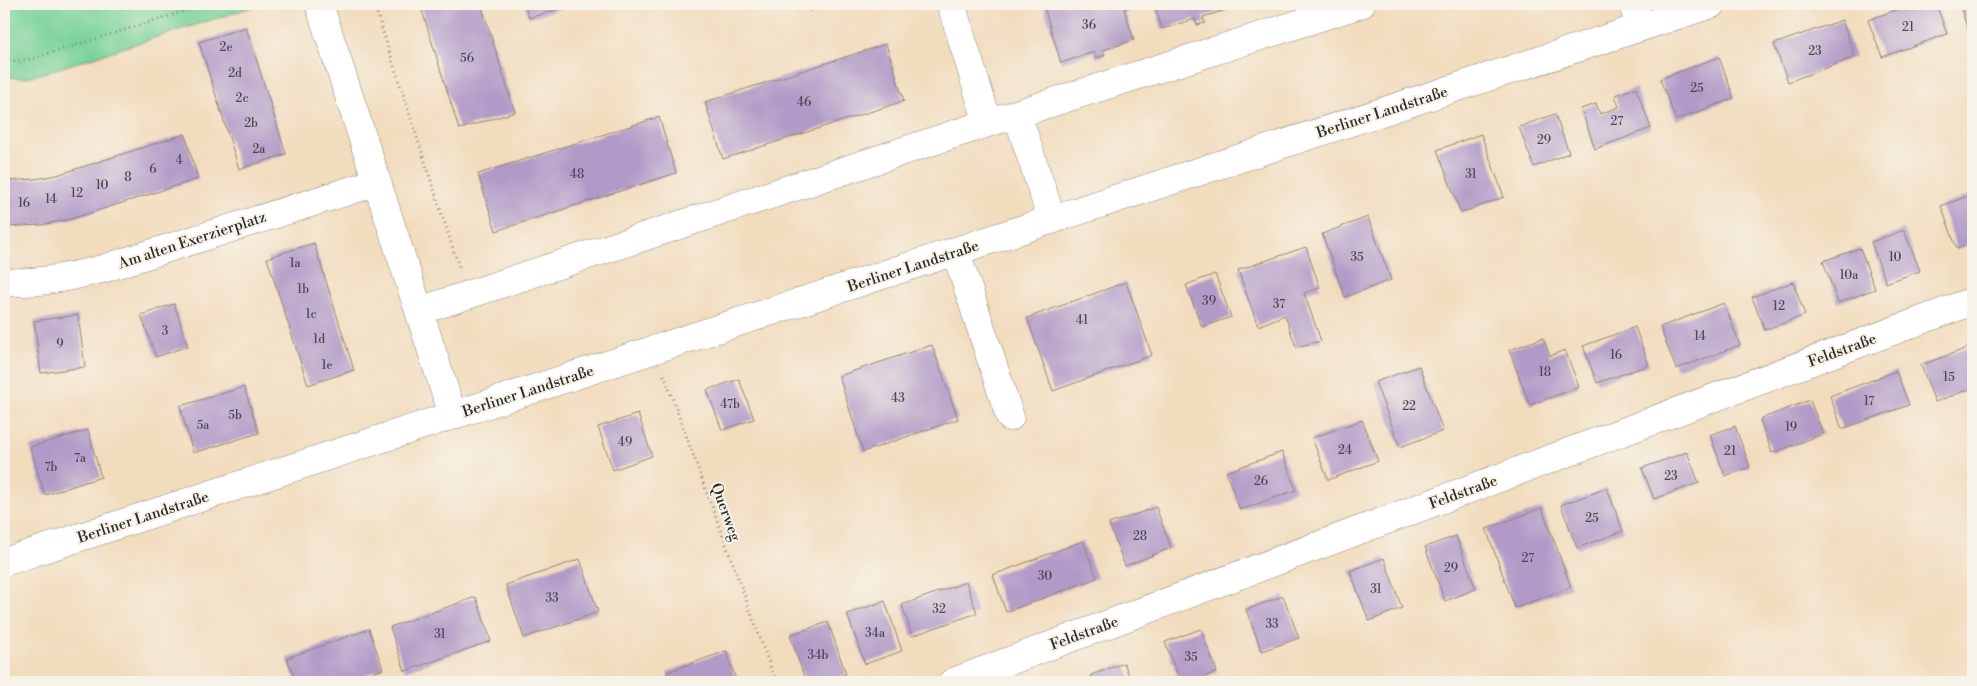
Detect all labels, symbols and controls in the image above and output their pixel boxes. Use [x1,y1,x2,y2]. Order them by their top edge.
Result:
house number: 36 [1082,18,1096,33]
house number: 21 [1902,20,1915,35]
house number: 2e [220,40,232,55]
house number: 23 [1808,44,1822,59]
house number: 56 [460,51,474,66]
house number: 2d [228,66,242,81]
house number: 25 [1690,81,1704,96]
street label: Berliner Landstraße [1313,82,1450,143]
house number: 2c [236,91,248,106]
house number: 46 [797,95,811,110]
house number: 27 [1611,114,1623,129]
house number: 2b [244,116,258,131]
house number: 29 [1537,133,1551,148]
house number: 2a [253,142,266,157]
house number: 4 [175,153,183,168]
house number: 6 [149,162,157,177]
house number: 48 [570,167,584,182]
house number: 31 [1465,167,1478,182]
house number: 8 [124,170,132,185]
house number: 10 [96,178,108,193]
house number: 12 [71,186,83,201]
house number: 14 [45,192,57,207]
house number: 16 [18,196,30,211]
street label: Am alten Exerzierplatz [115,208,269,274]
street label: Berliner Landstraße [844,236,981,297]
house number: 35 [1350,250,1364,265]
house number: 10 [1889,250,1901,265]
house number: 1a [289,256,302,271]
house number: 10a [1840,268,1859,283]
house number: 1b [297,282,309,297]
house number: 39 [1202,294,1216,309]
house number: 37 [1273,297,1285,312]
house number: 12 [1773,299,1785,314]
house number: 1c [305,307,317,322]
house number: 41 [1076,313,1089,328]
house number: 3 [162,324,169,339]
house number: 14 [1694,329,1706,344]
street label: Feldstraße [1805,329,1879,372]
house number: 1d [313,332,325,347]
house number: 9 [56,337,64,352]
house number: 16 [1610,348,1622,363]
house number: 1e [321,358,333,373]
street label: Berliner Landstraße [459,361,596,422]
house number: 18 [1539,365,1551,380]
house number: 15 [1943,370,1955,385]
house number: 43 [891,391,905,406]
house number: 17 [1864,394,1874,409]
house number: 47b [720,397,740,412]
house number: 22 [1402,399,1416,414]
house number: 5b [228,408,242,423]
house number: 5a [197,418,210,433]
house number: 19 [1785,420,1797,435]
house number: 49 [618,435,632,450]
house number: 24 [1338,443,1352,458]
house number: 21 [1724,444,1737,459]
house number: 7a [74,451,87,466]
house number: 7b [45,460,58,475]
house number: 23 [1664,469,1678,484]
street label: Feldstraße [1426,471,1500,514]
house number: 26 [1254,474,1268,489]
street label: Querweg [706,480,745,544]
street label: Berliner Landstraße [74,487,211,548]
house number: 25 [1585,511,1599,526]
house number: 28 [1133,529,1147,544]
house number: 27 [1522,551,1534,566]
house number: 29 [1444,561,1458,576]
house number: 30 [1038,569,1052,584]
house number: 31 [1370,582,1383,597]
house number: 33 [545,591,559,606]
house number: 32 [932,602,946,617]
street label: Feldstraße [1047,612,1121,655]
house number: 33 [1265,617,1279,632]
house number: 34a [865,626,886,641]
house number: 31 [434,627,447,642]
house number: 34b [808,648,829,663]
house number: 35 [1184,650,1198,665]

